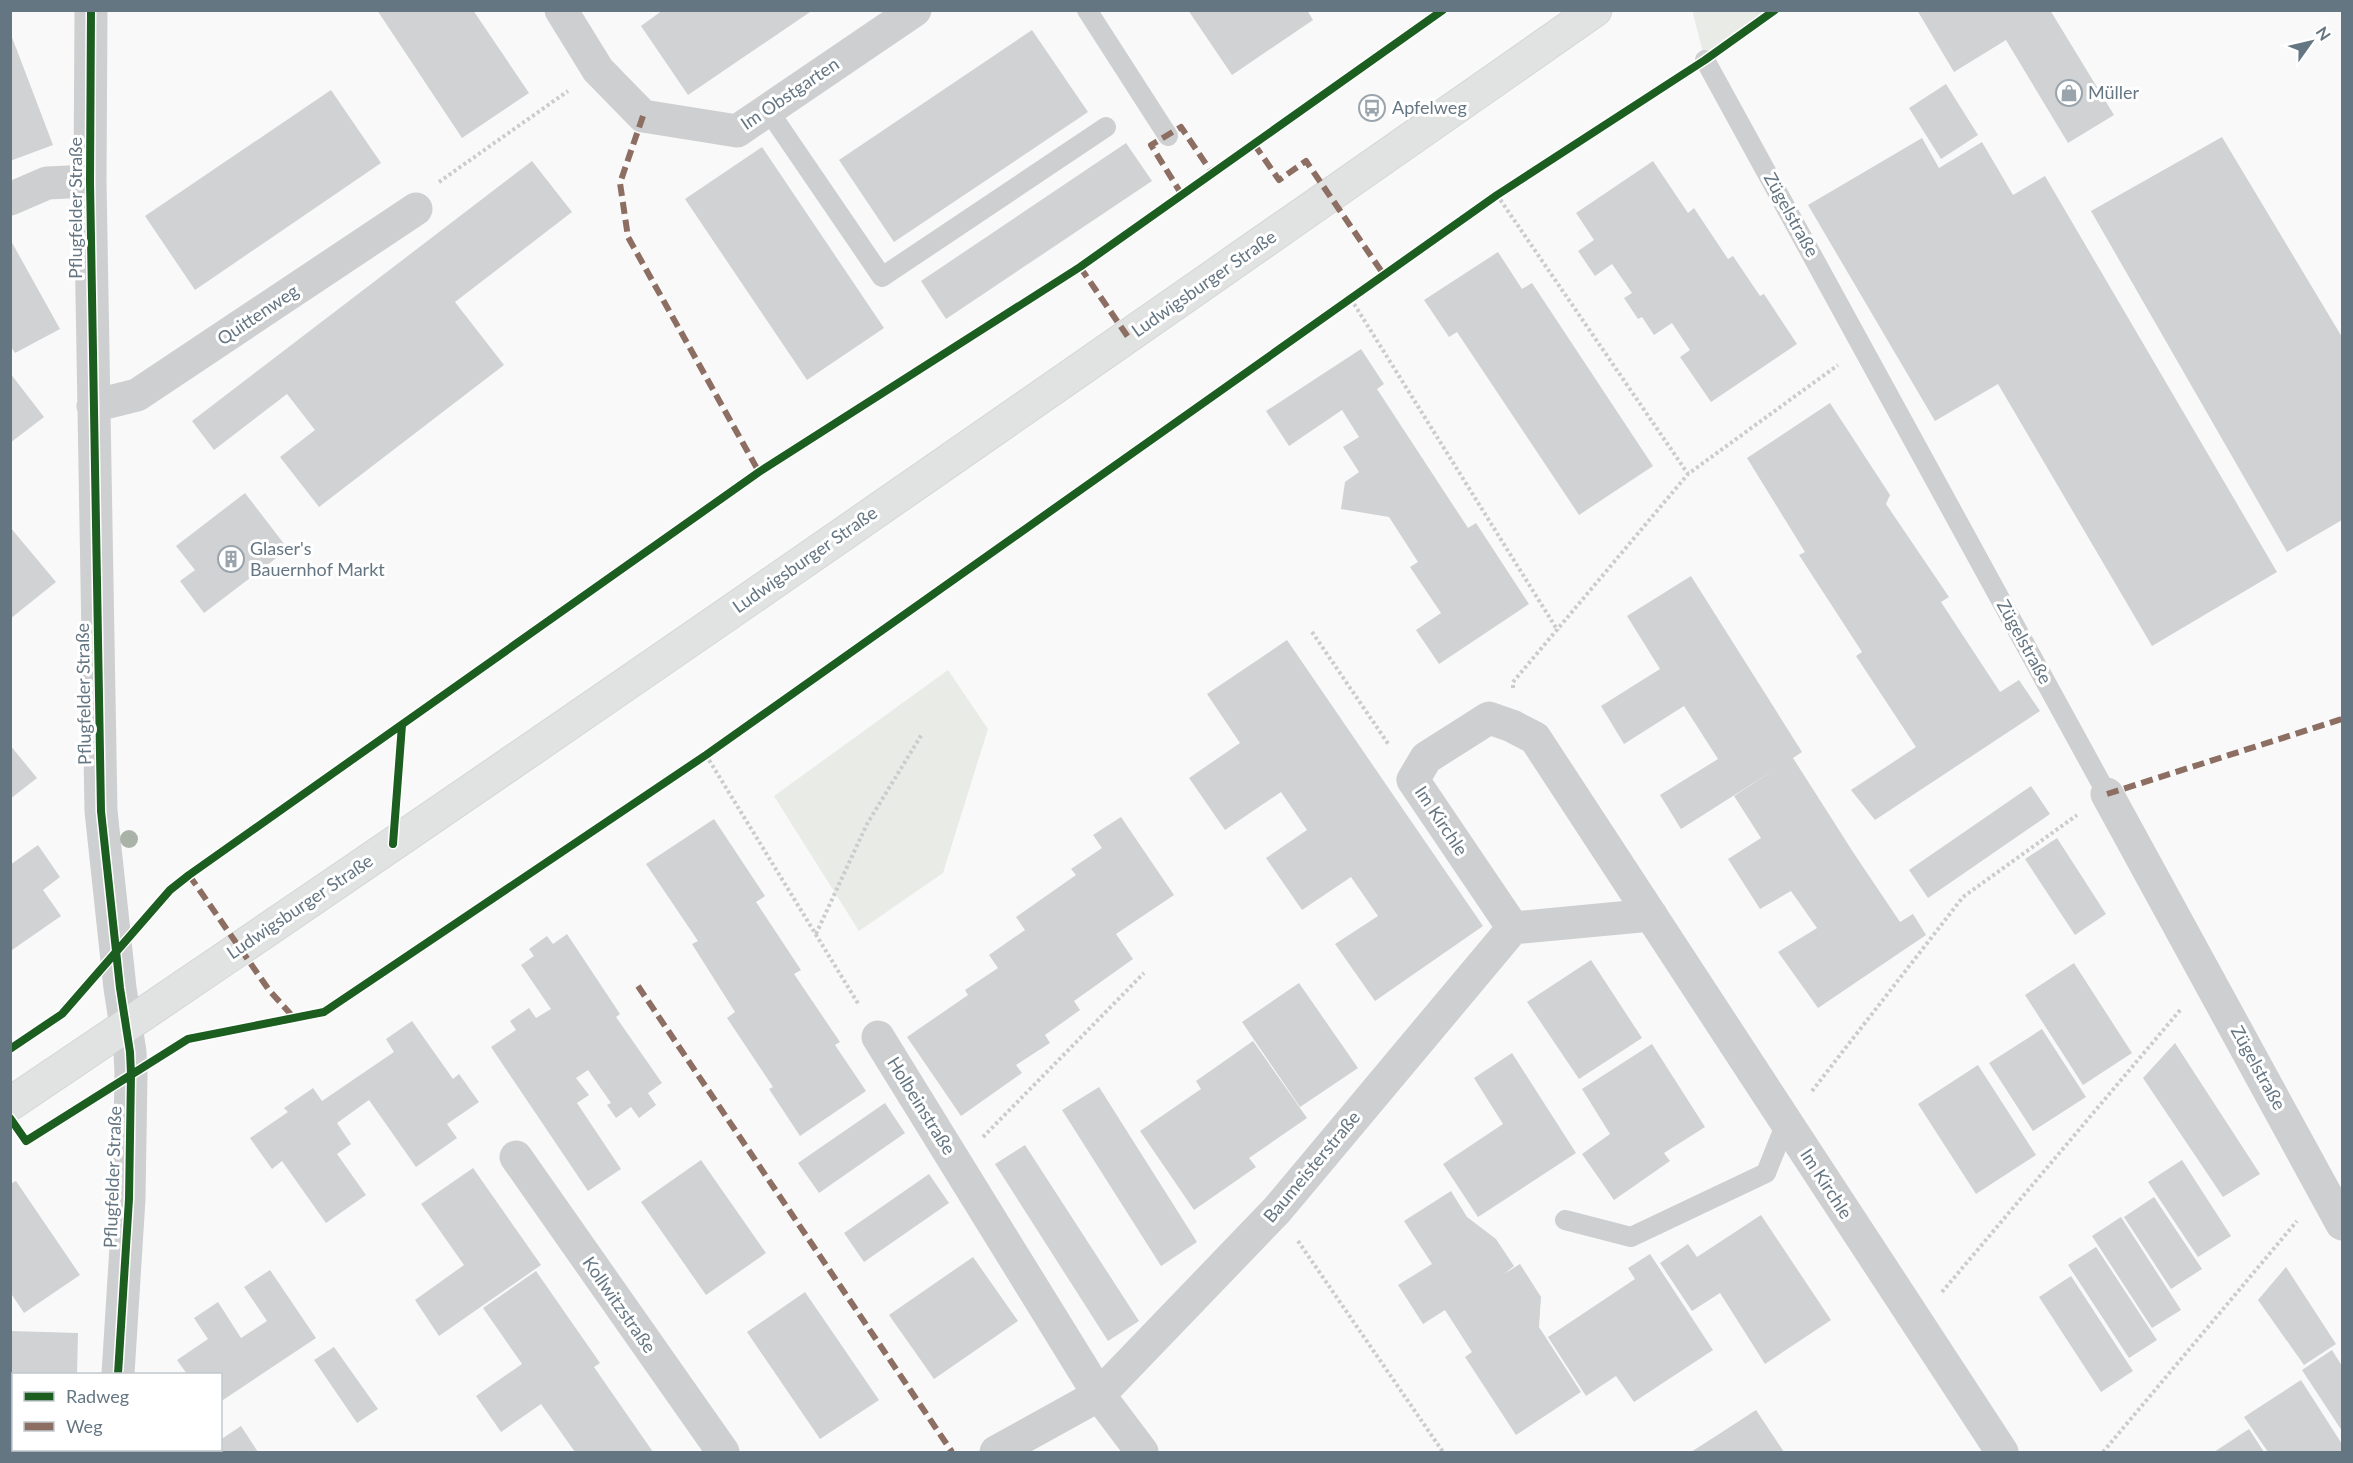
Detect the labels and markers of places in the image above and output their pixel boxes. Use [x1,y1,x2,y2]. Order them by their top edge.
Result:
shop icon: Müller [2054,78,2084,108]
place label: Müller [2088,81,2140,103]
bus stop icon: Apfelweg [1357,93,1387,123]
place label: Apfelweg [1392,96,1467,118]
place label: Glaser's Bauernhof Markt [250,537,385,580]
building icon: Glaser's Bauernhof Markt [216,544,246,574]

